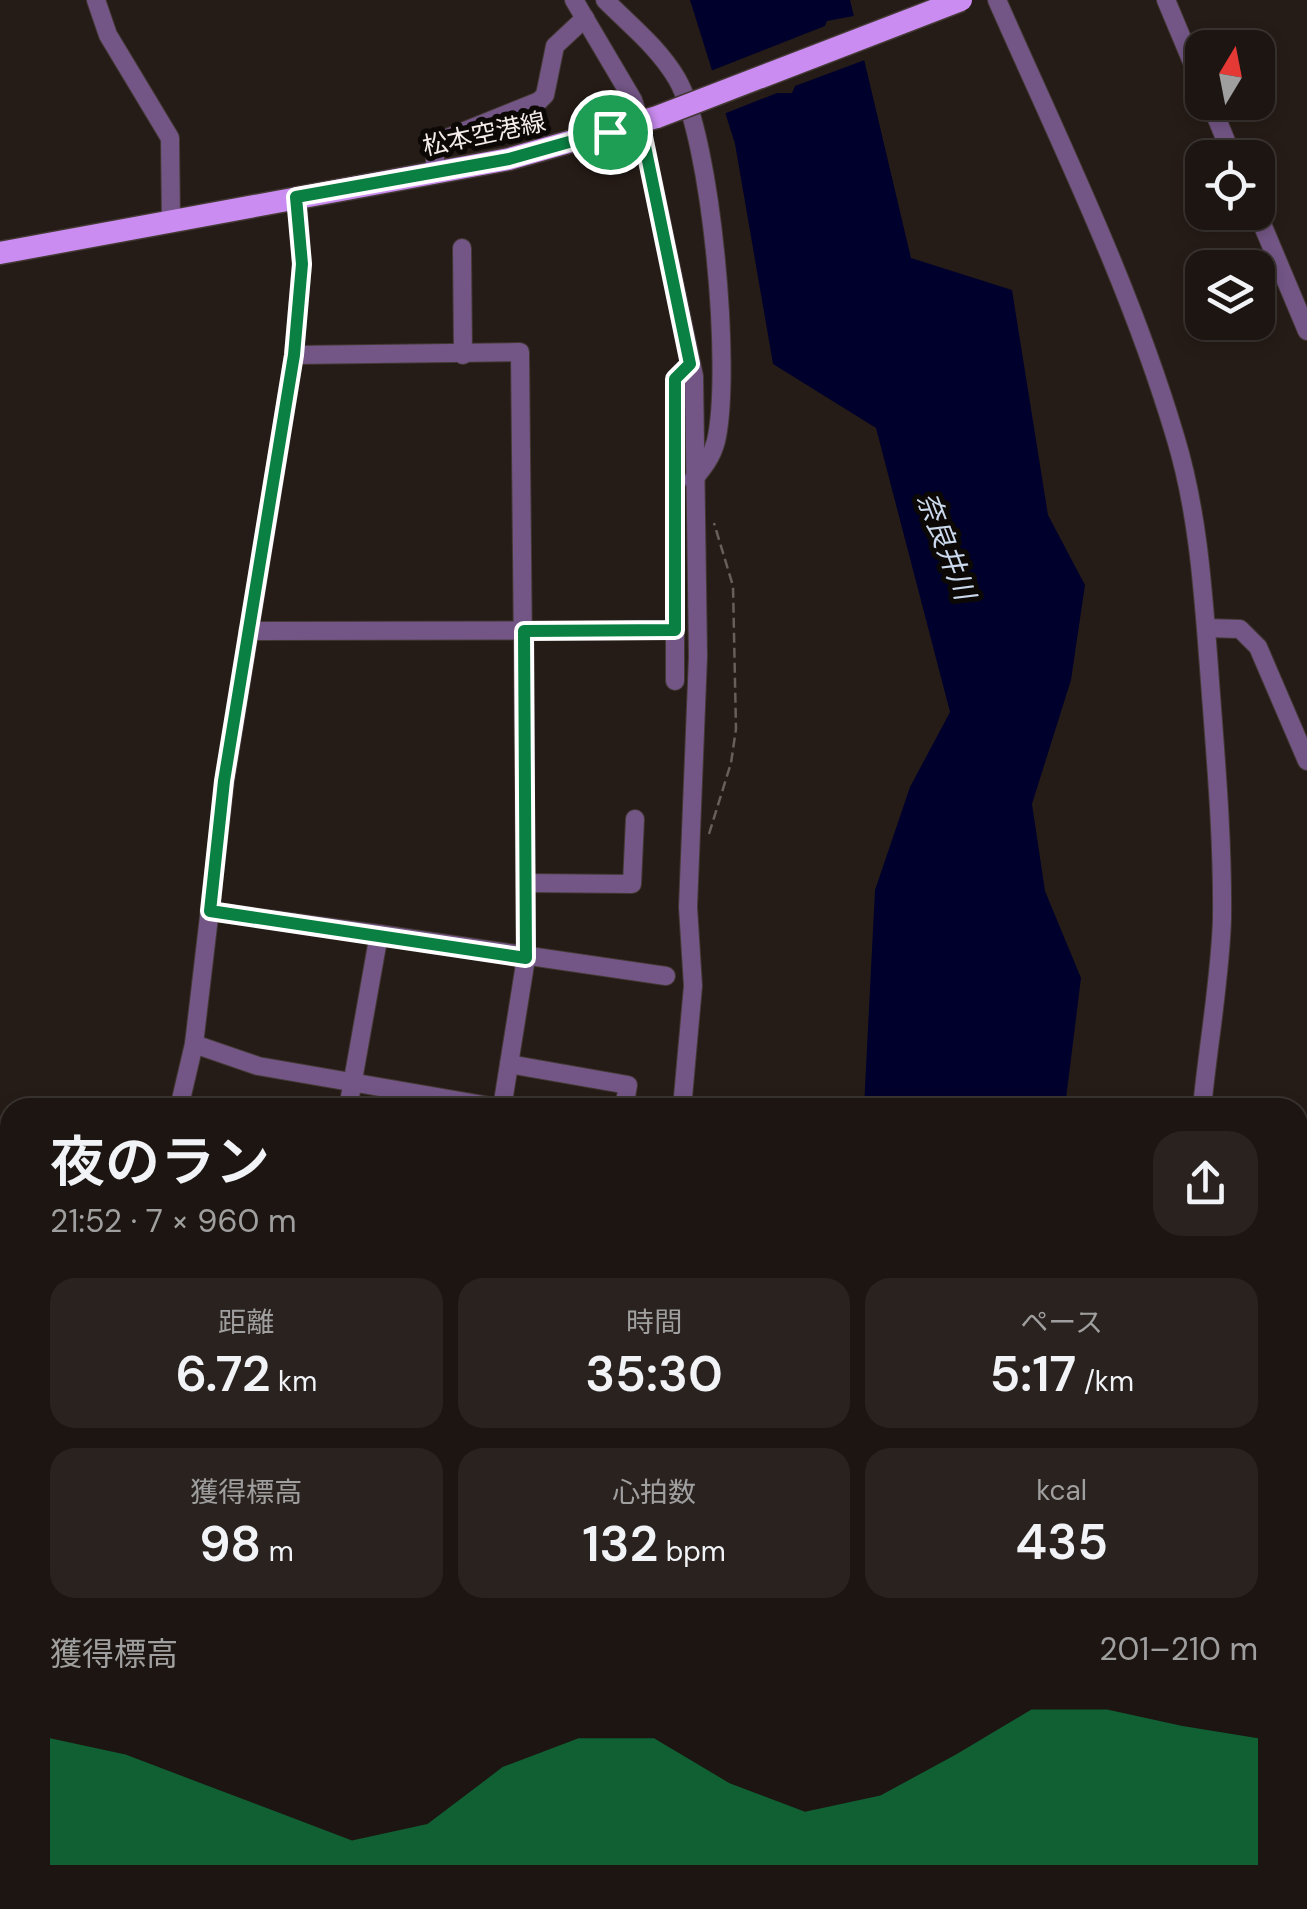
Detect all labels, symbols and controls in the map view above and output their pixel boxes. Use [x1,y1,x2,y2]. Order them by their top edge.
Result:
north arrow [1185,30,1275,120]
map controls [1185,30,1275,340]
pin [568,90,653,175]
street label: 松本空港線 [419,105,549,163]
icon: arrive [583,105,638,160]
button: locate [1185,140,1275,230]
button: layers [1185,250,1275,340]
water label: 奈良井川 [909,487,984,608]
text: 夜のラン [50,1126,270,1198]
button: share [1153,1131,1258,1236]
text: 21:52 · 7 × 960 m [50,1200,296,1242]
text: 距離 [218,1304,274,1341]
text: 時間 [626,1304,682,1341]
text: ペース [1020,1304,1103,1341]
text: 6.72 [176,1341,271,1407]
text: 35:30 [585,1341,723,1407]
text: 5:17 [989,1341,1076,1407]
text: km [271,1363,317,1400]
text: /km [1076,1363,1134,1400]
text: kcal [1036,1472,1087,1509]
text: 獲得標高 [190,1474,302,1511]
text: 心拍数 [612,1474,696,1511]
text: 435 [1015,1509,1108,1575]
text: 98 [199,1511,261,1577]
text: 132 [582,1511,658,1577]
text: m [261,1533,294,1570]
text: bpm [658,1533,726,1570]
text: 201–210 m [1099,1628,1258,1670]
text: 獲得標高 [50,1633,178,1675]

